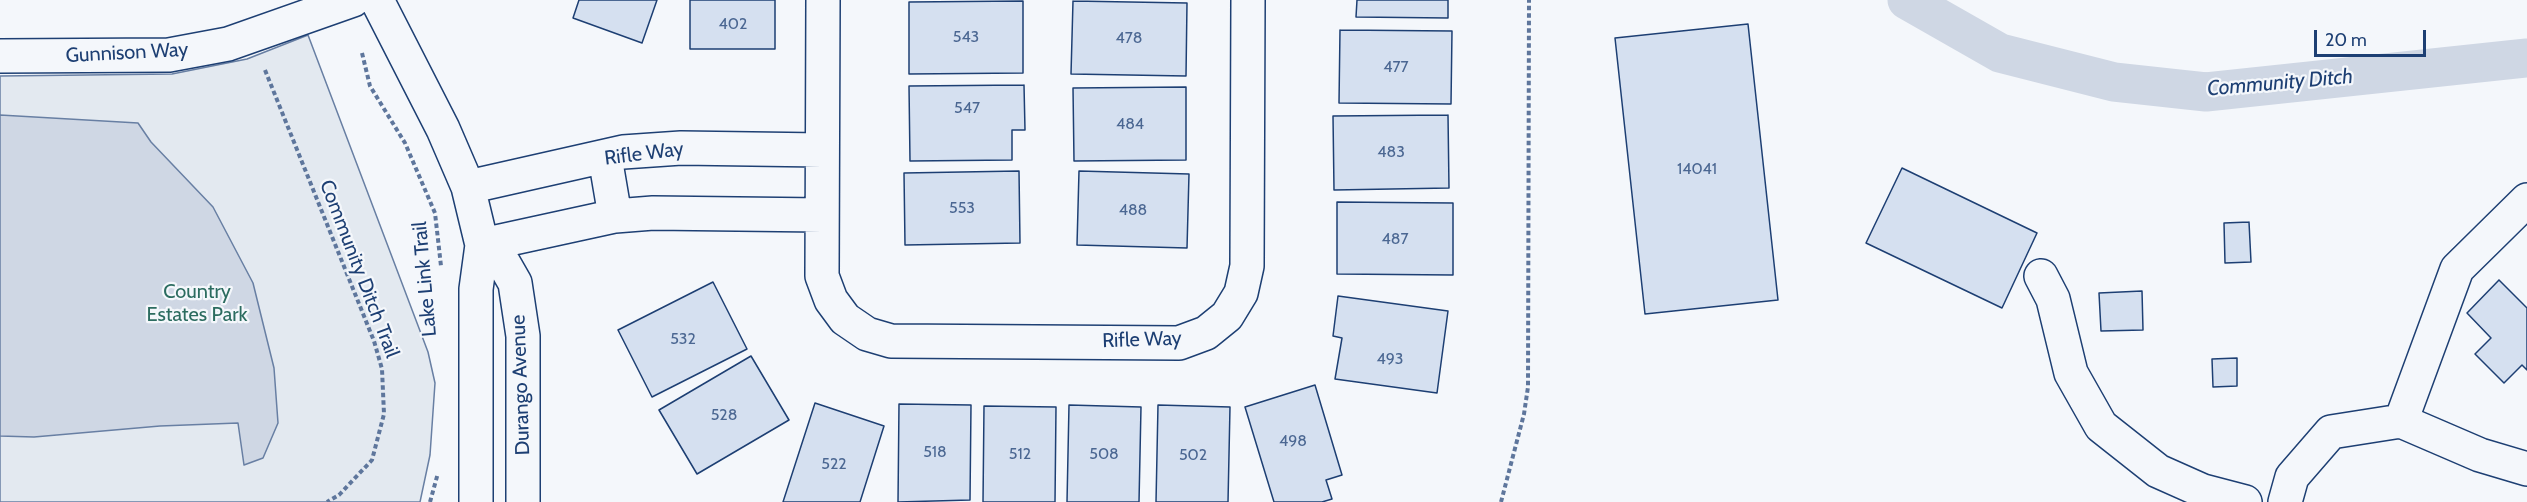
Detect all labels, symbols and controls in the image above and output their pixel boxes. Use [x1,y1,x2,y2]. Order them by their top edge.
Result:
house number: 402 [719,14,747,34]
scale bar [2317,18,2430,56]
house number: 543 [953,27,979,47]
house number: 478 [1116,28,1142,48]
text: 20 m [2325,29,2367,51]
street label: Gunnison Way [65,38,189,68]
house number: 477 [1383,57,1409,77]
water label: Community Ditch [2206,64,2354,102]
house number: 547 [954,98,980,118]
house number: 484 [1116,114,1144,134]
street label: Rifle Way [603,137,685,171]
house number: 483 [1377,142,1405,162]
house number: 14041 [1677,159,1717,179]
street label: Community Ditch Trail [314,177,404,361]
house number: 553 [949,198,975,218]
house number: 488 [1119,200,1147,220]
street label: Lake Link Trail [408,220,442,338]
house number: 487 [1382,229,1408,249]
park label: Country Estates Park [146,280,248,327]
street label: Durango Avenue [507,314,535,456]
street label: Rifle Way [1102,327,1182,353]
house number: 532 [670,329,696,349]
house number: 493 [1377,349,1403,369]
house number: 528 [711,405,737,425]
house number: 498 [1279,431,1307,451]
house number: 518 [923,442,947,462]
house number: 512 [1009,444,1031,464]
house number: 508 [1089,444,1119,464]
house number: 502 [1179,445,1207,465]
house number: 522 [821,454,847,474]

